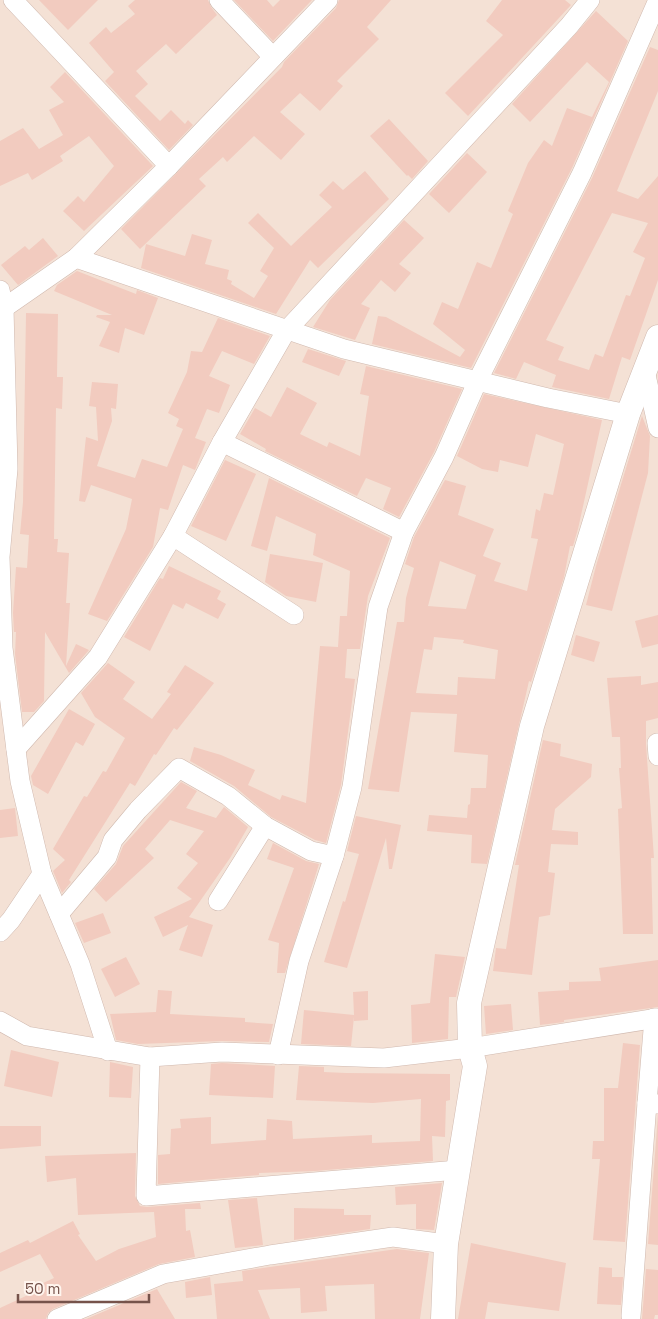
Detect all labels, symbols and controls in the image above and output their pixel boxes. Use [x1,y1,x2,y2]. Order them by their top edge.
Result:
scale bar [18,1272,149,1304]
text: 50 m [25,1279,60,1298]

